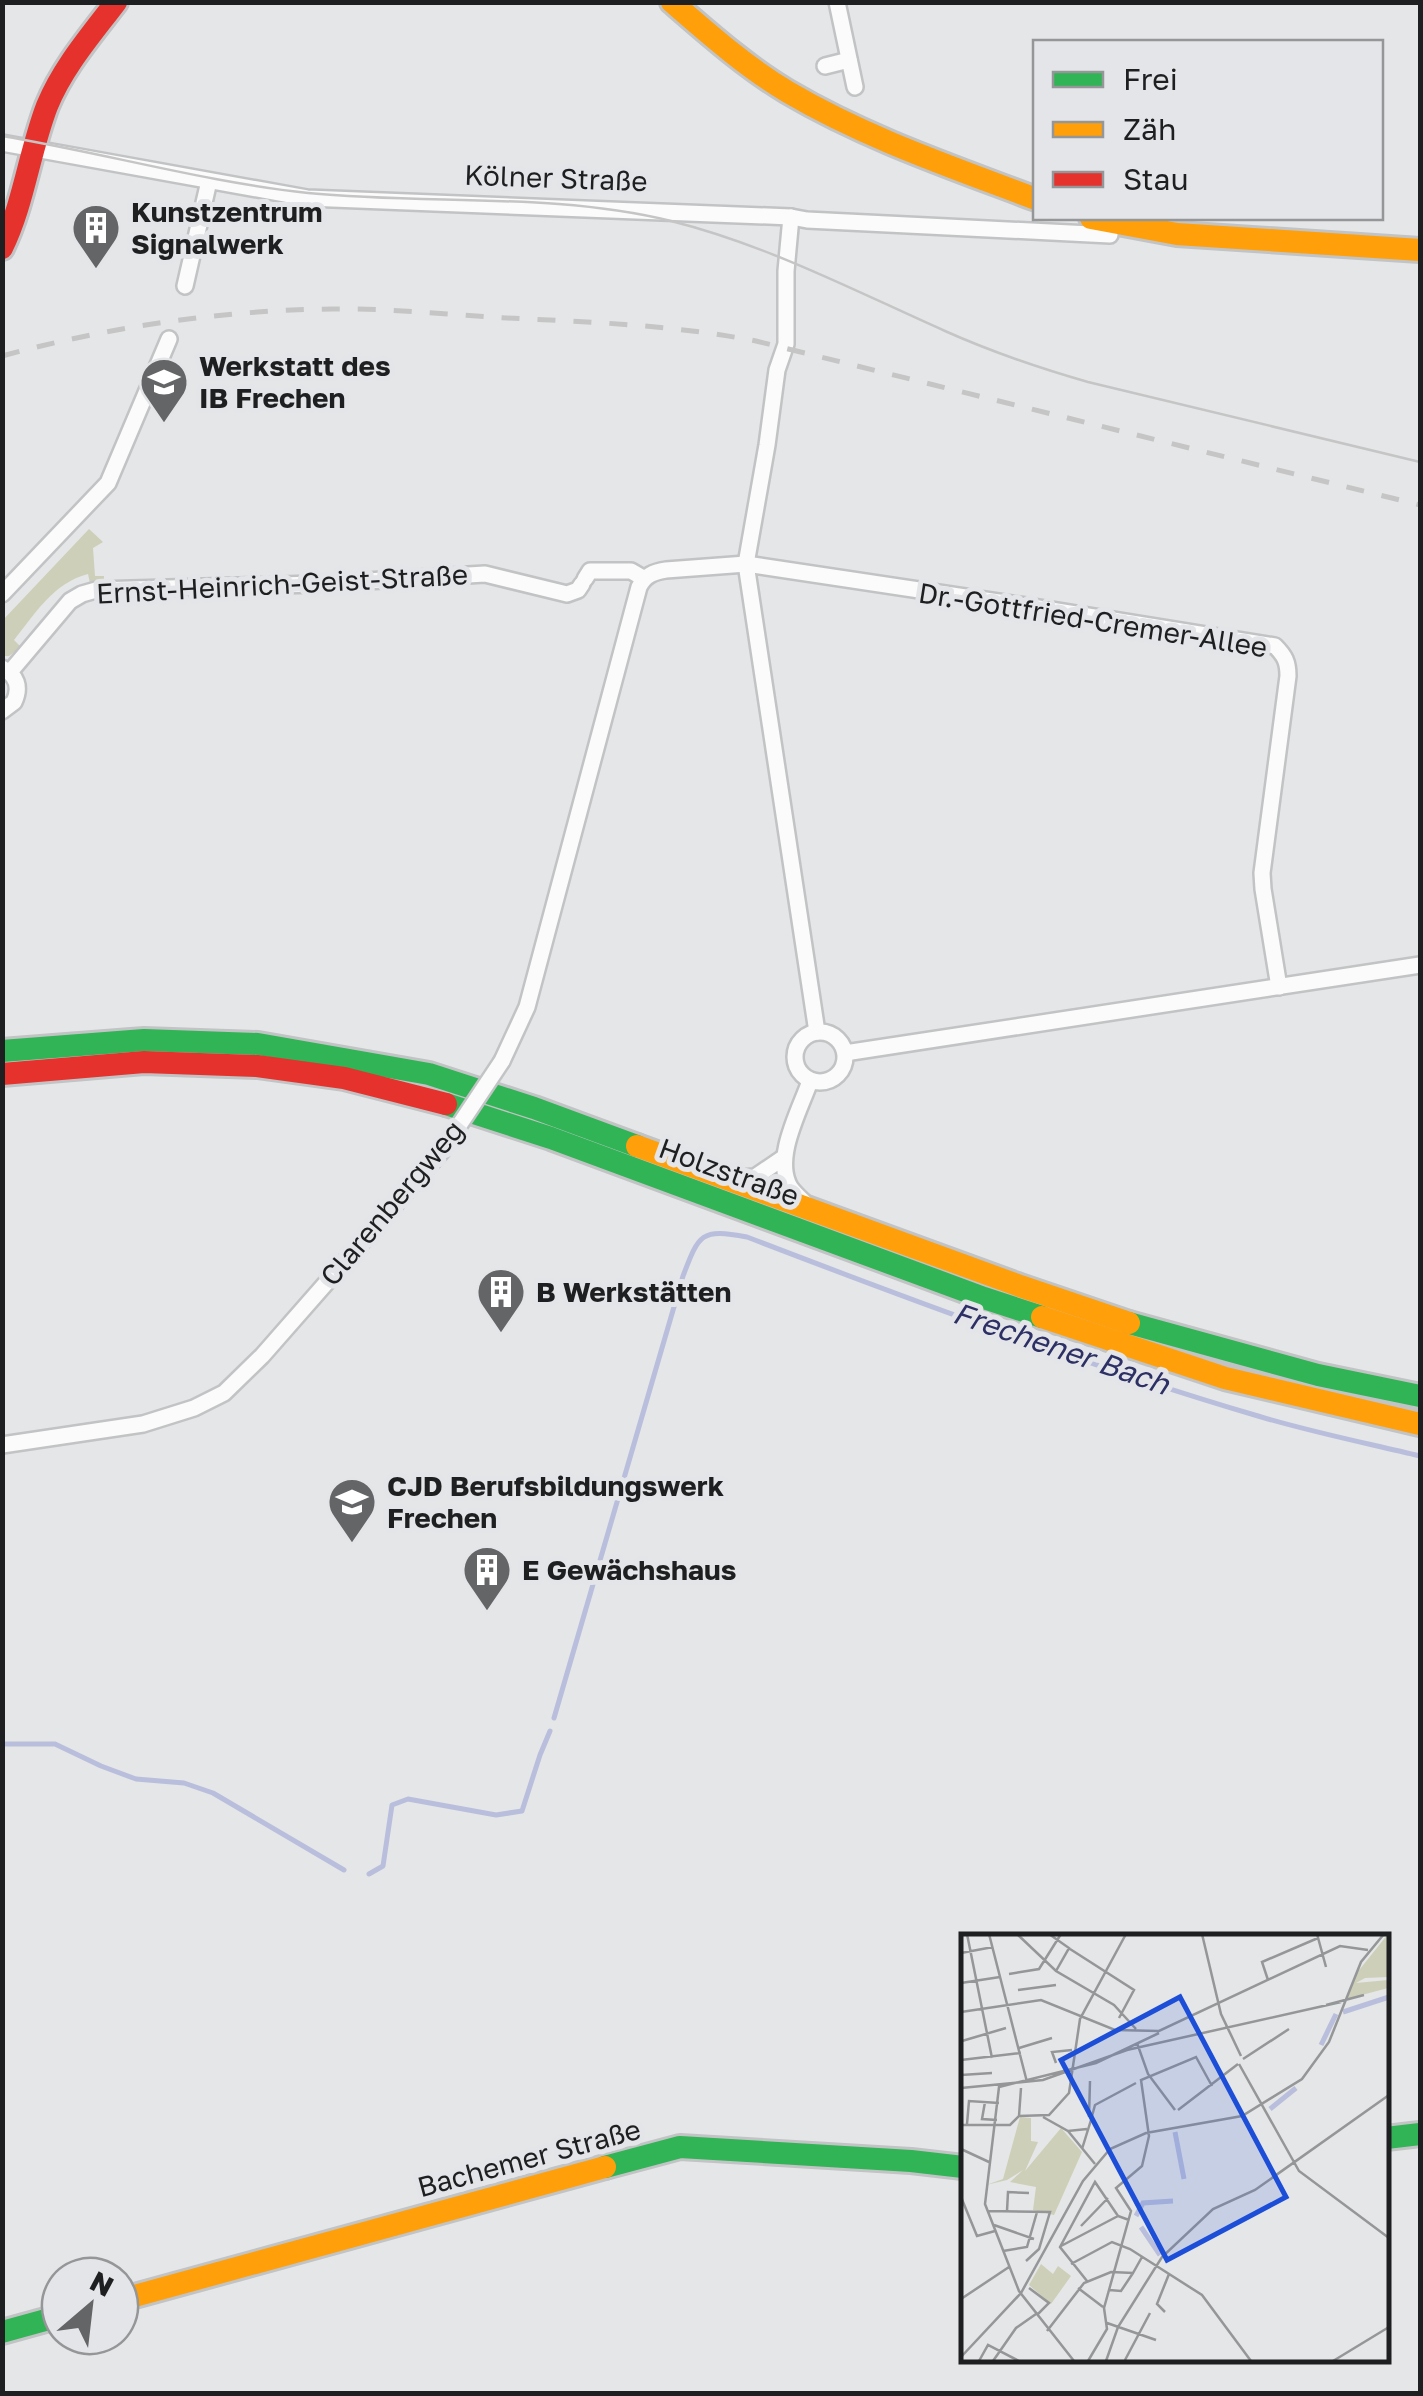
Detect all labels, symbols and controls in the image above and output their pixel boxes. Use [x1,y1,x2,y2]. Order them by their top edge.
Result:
legend [1033,40,1383,220]
text: Frei [1123,61,1178,97]
text: Zäh [1123,111,1176,147]
street label: Kölner Straße [464,158,648,197]
text: Stau [1123,161,1189,197]
place label: Kunstzentrum Signalwerk [131,195,323,260]
building icon: Kunstzentrum Signalwerk [70,202,122,270]
place label: Werkstatt des IB Frechen [199,349,391,414]
school or university icon: Werkstatt des IB Frechen [138,356,190,424]
street label: Ernst-Heinrich-Geist-Straße [95,557,469,610]
street label: Dr.-Gottfried-Cremer-Allee [916,576,1270,663]
street label: Clarenbergweg [313,1114,470,1292]
street label: Holzstraße [655,1131,804,1212]
building icon: B Werkstätten [475,1266,527,1334]
place label: B Werkstätten [536,1275,731,1308]
water label: Frechener Bach [949,1294,1175,1402]
place label: CJD Berufsbildungswerk Frechen [387,1469,724,1534]
school or university icon: CJD Berufsbildungswerk Frechen [326,1476,378,1544]
building icon: E Gewächshaus [461,1544,513,1612]
place label: E Gewächshaus [522,1553,736,1586]
inset map [961,1934,1388,2361]
street label: Bachemer Straße [414,2112,644,2203]
north arrow [40,2256,140,2356]
text: N [85,2264,119,2303]

